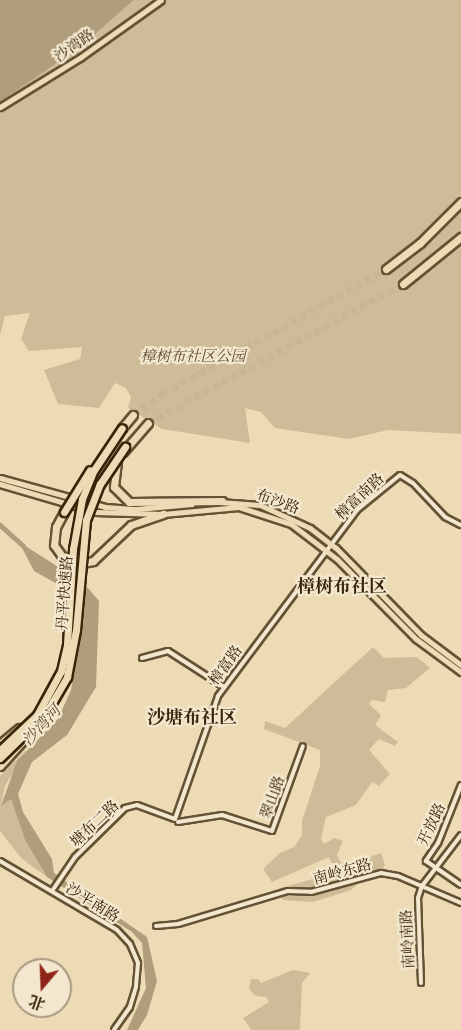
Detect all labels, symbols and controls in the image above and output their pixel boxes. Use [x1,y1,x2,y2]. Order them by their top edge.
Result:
street label: 沙湾路 [50,25,98,65]
park label: 樟树布社区公园 [141,347,245,365]
street label: 樟富南路 [331,469,387,523]
street label: 布沙路 [254,485,302,517]
street label: 丹平快速路 [52,555,76,631]
district label: 樟树布社区 [297,575,387,597]
street label: 樟富路 [204,642,246,688]
water label: 沙湾河 [18,701,64,749]
district label: 沙塘布社区 [147,706,237,728]
street label: 翠山路 [256,773,288,821]
street label: 塘布二路 [66,796,122,850]
street label: 开放路 [413,800,449,848]
street label: 南岭东路 [311,855,373,887]
street label: 沙平南路 [63,878,123,926]
street label: 南岭南路 [396,909,418,969]
north arrow [12,958,72,1018]
text: 北 [26,991,48,1015]

